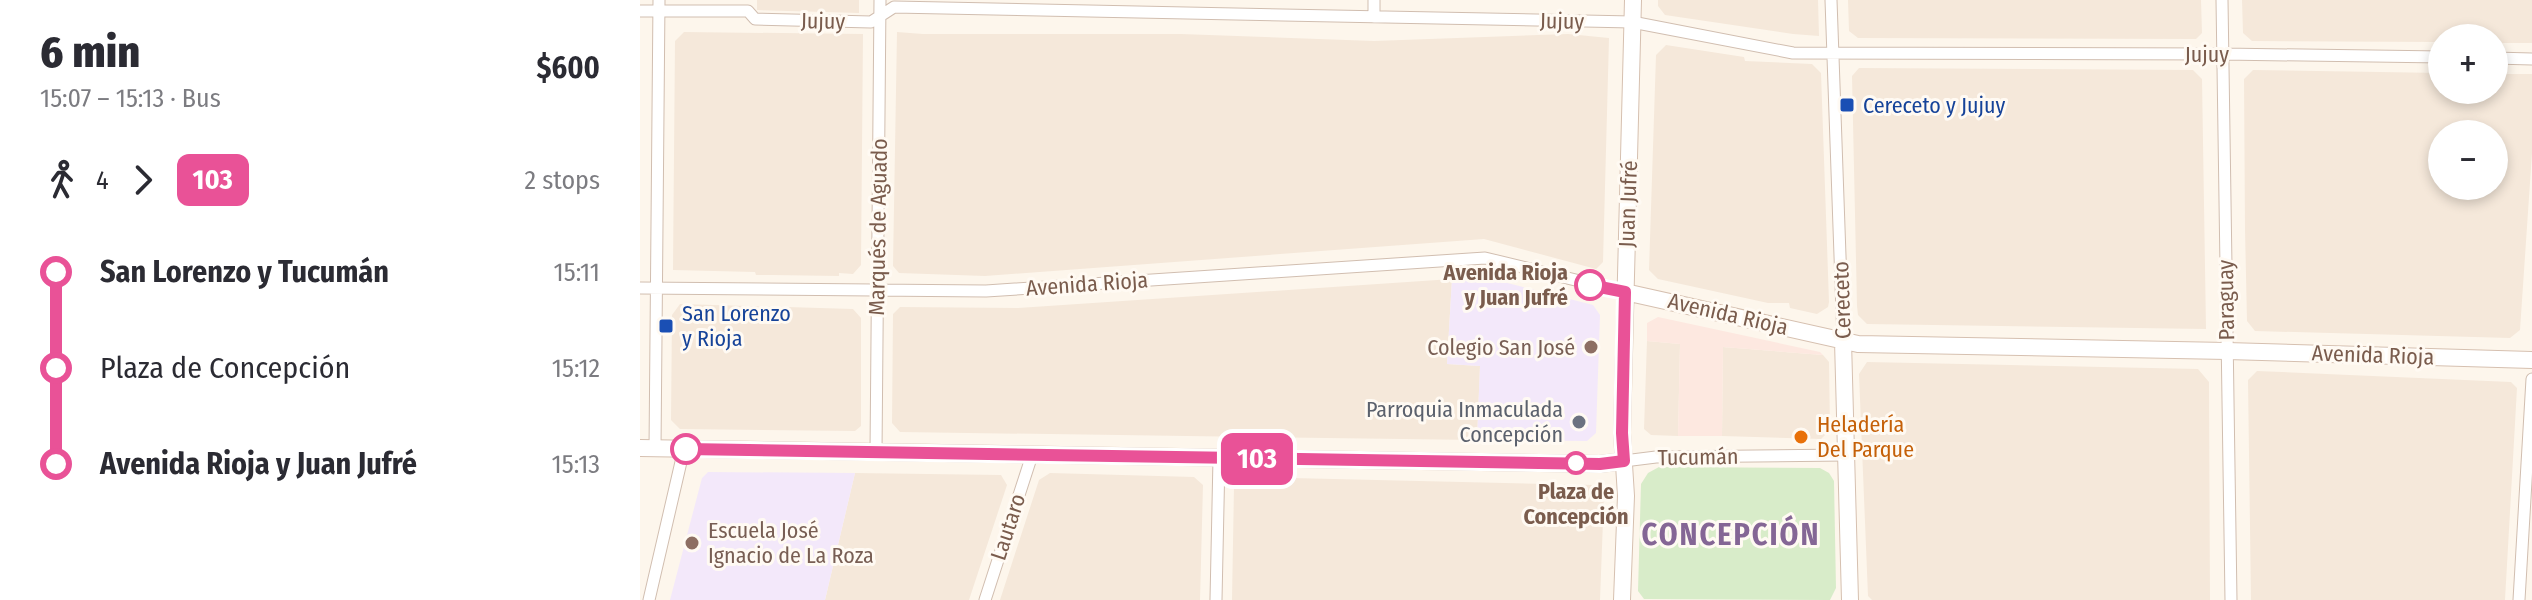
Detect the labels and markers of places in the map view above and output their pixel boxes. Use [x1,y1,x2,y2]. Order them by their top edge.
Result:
place label: Cereceto y Jujuy [1863,92,2006,119]
marker: Cereceto y Jujuy [1838,96,1856,114]
place label: Avenida Rioja y Juan Jufré [1443,259,1568,311]
marker: Avenida Rioja y Juan Jufré [1575,270,1605,300]
place label: San Lorenzo y Rioja [682,300,791,352]
marker: San Lorenzo y Rioja [657,317,675,335]
place label: Colegio San José [1427,334,1575,361]
marker: Colegio San José [1582,338,1600,356]
place label: Parroquia Inmaculada Concepción [1366,396,1563,448]
place label: Heladería Del Parque [1817,411,1914,463]
marker: Parroquia Inmaculada Concepción [1570,413,1588,431]
marker: Heladería Del Parque [1792,428,1810,446]
unlabelled marker [671,434,701,464]
marker: Plaza de Concepción [1565,452,1587,474]
place label: Plaza de Concepción [1523,478,1629,530]
place label: Escuela José Ignacio de La Roza [708,517,874,569]
marker: Escuela José Ignacio de La Roza [683,534,701,552]

